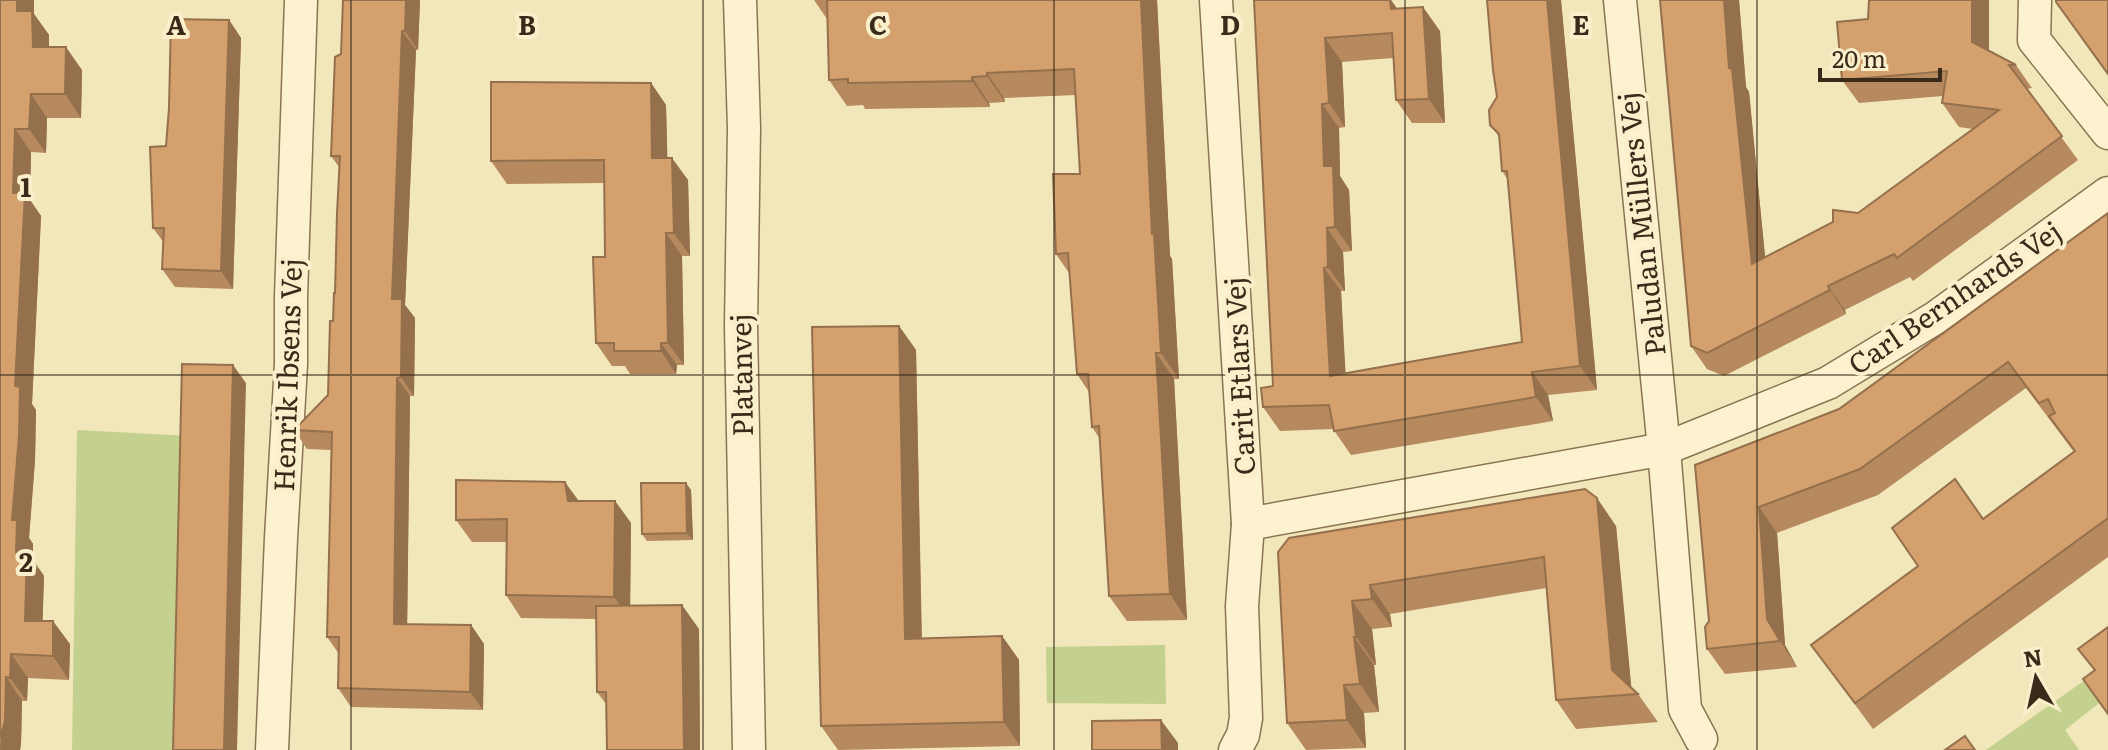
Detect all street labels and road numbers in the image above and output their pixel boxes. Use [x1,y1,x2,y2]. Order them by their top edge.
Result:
street label: Paludan Müllers Vej [1605,90,1675,358]
street label: Carl Bernhards Vej [1839,209,2069,383]
street label: Henrik Ibsens Vej [261,258,311,492]
street label: Carit Etlars Vej [1212,276,1264,476]
street label: Platanvej [718,313,762,437]

